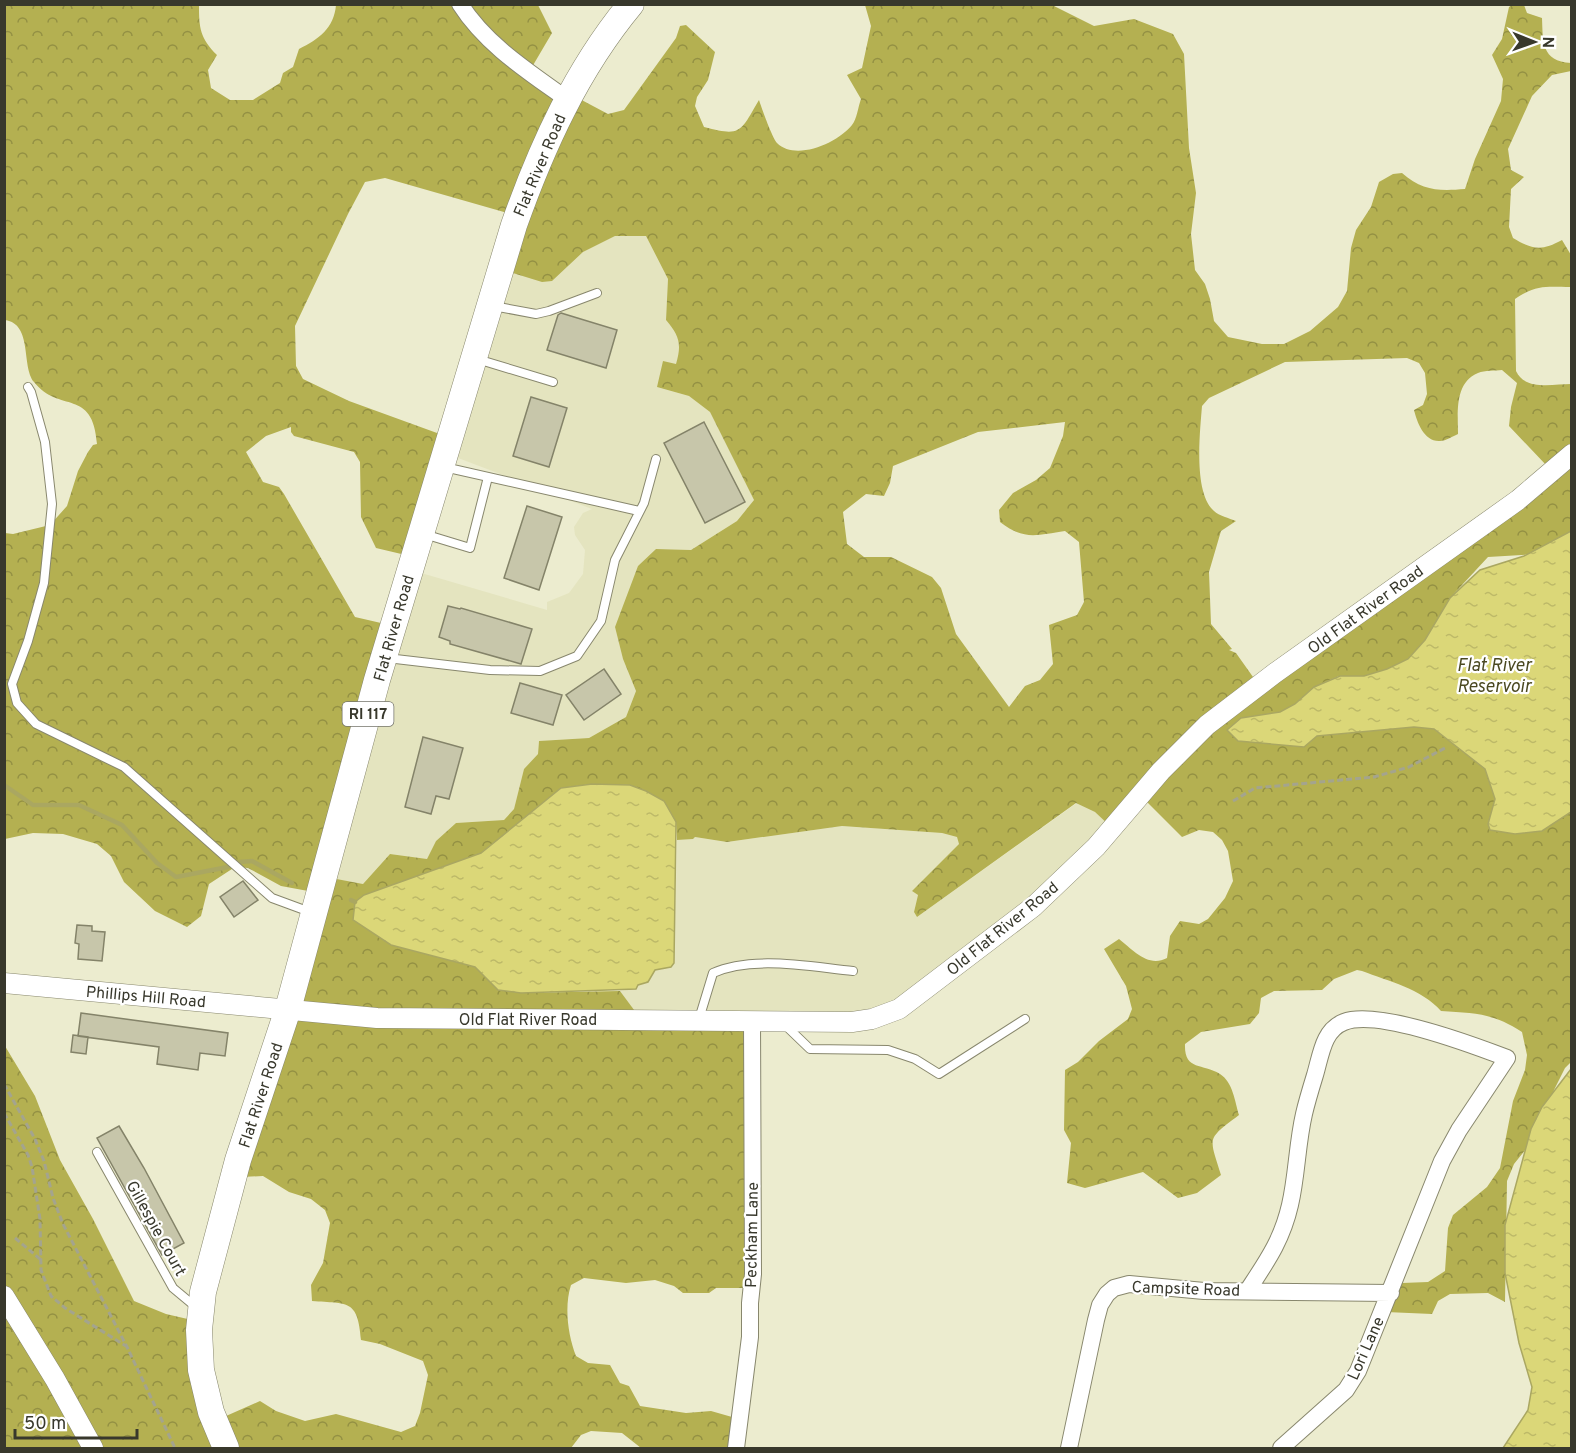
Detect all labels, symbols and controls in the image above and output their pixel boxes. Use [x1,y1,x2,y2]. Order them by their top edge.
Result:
north arrow [1504,12,1564,72]
text: N [1537,36,1557,48]
street label: Flat River Road [510,111,571,220]
street label: Old Flat River Road [1304,562,1428,659]
street label: Flat River Road [370,573,420,684]
water label: Flat River Reservoir [1457,655,1533,699]
road number: RI 117 [342,702,394,726]
street label: Old Flat River Road [943,878,1063,981]
street label: Phillips Hill Road [85,983,207,1013]
street label: Old Flat River Road [459,1011,597,1031]
street label: Flat River Road [235,1040,288,1151]
street label: Gillespie Court [121,1178,190,1280]
street label: Peckham Lane [742,1182,764,1288]
street label: Campsite Road [1131,1278,1240,1302]
street label: Lori Lane [1344,1314,1390,1384]
scale bar [15,1402,136,1440]
text: 50 m [24,1413,66,1436]

